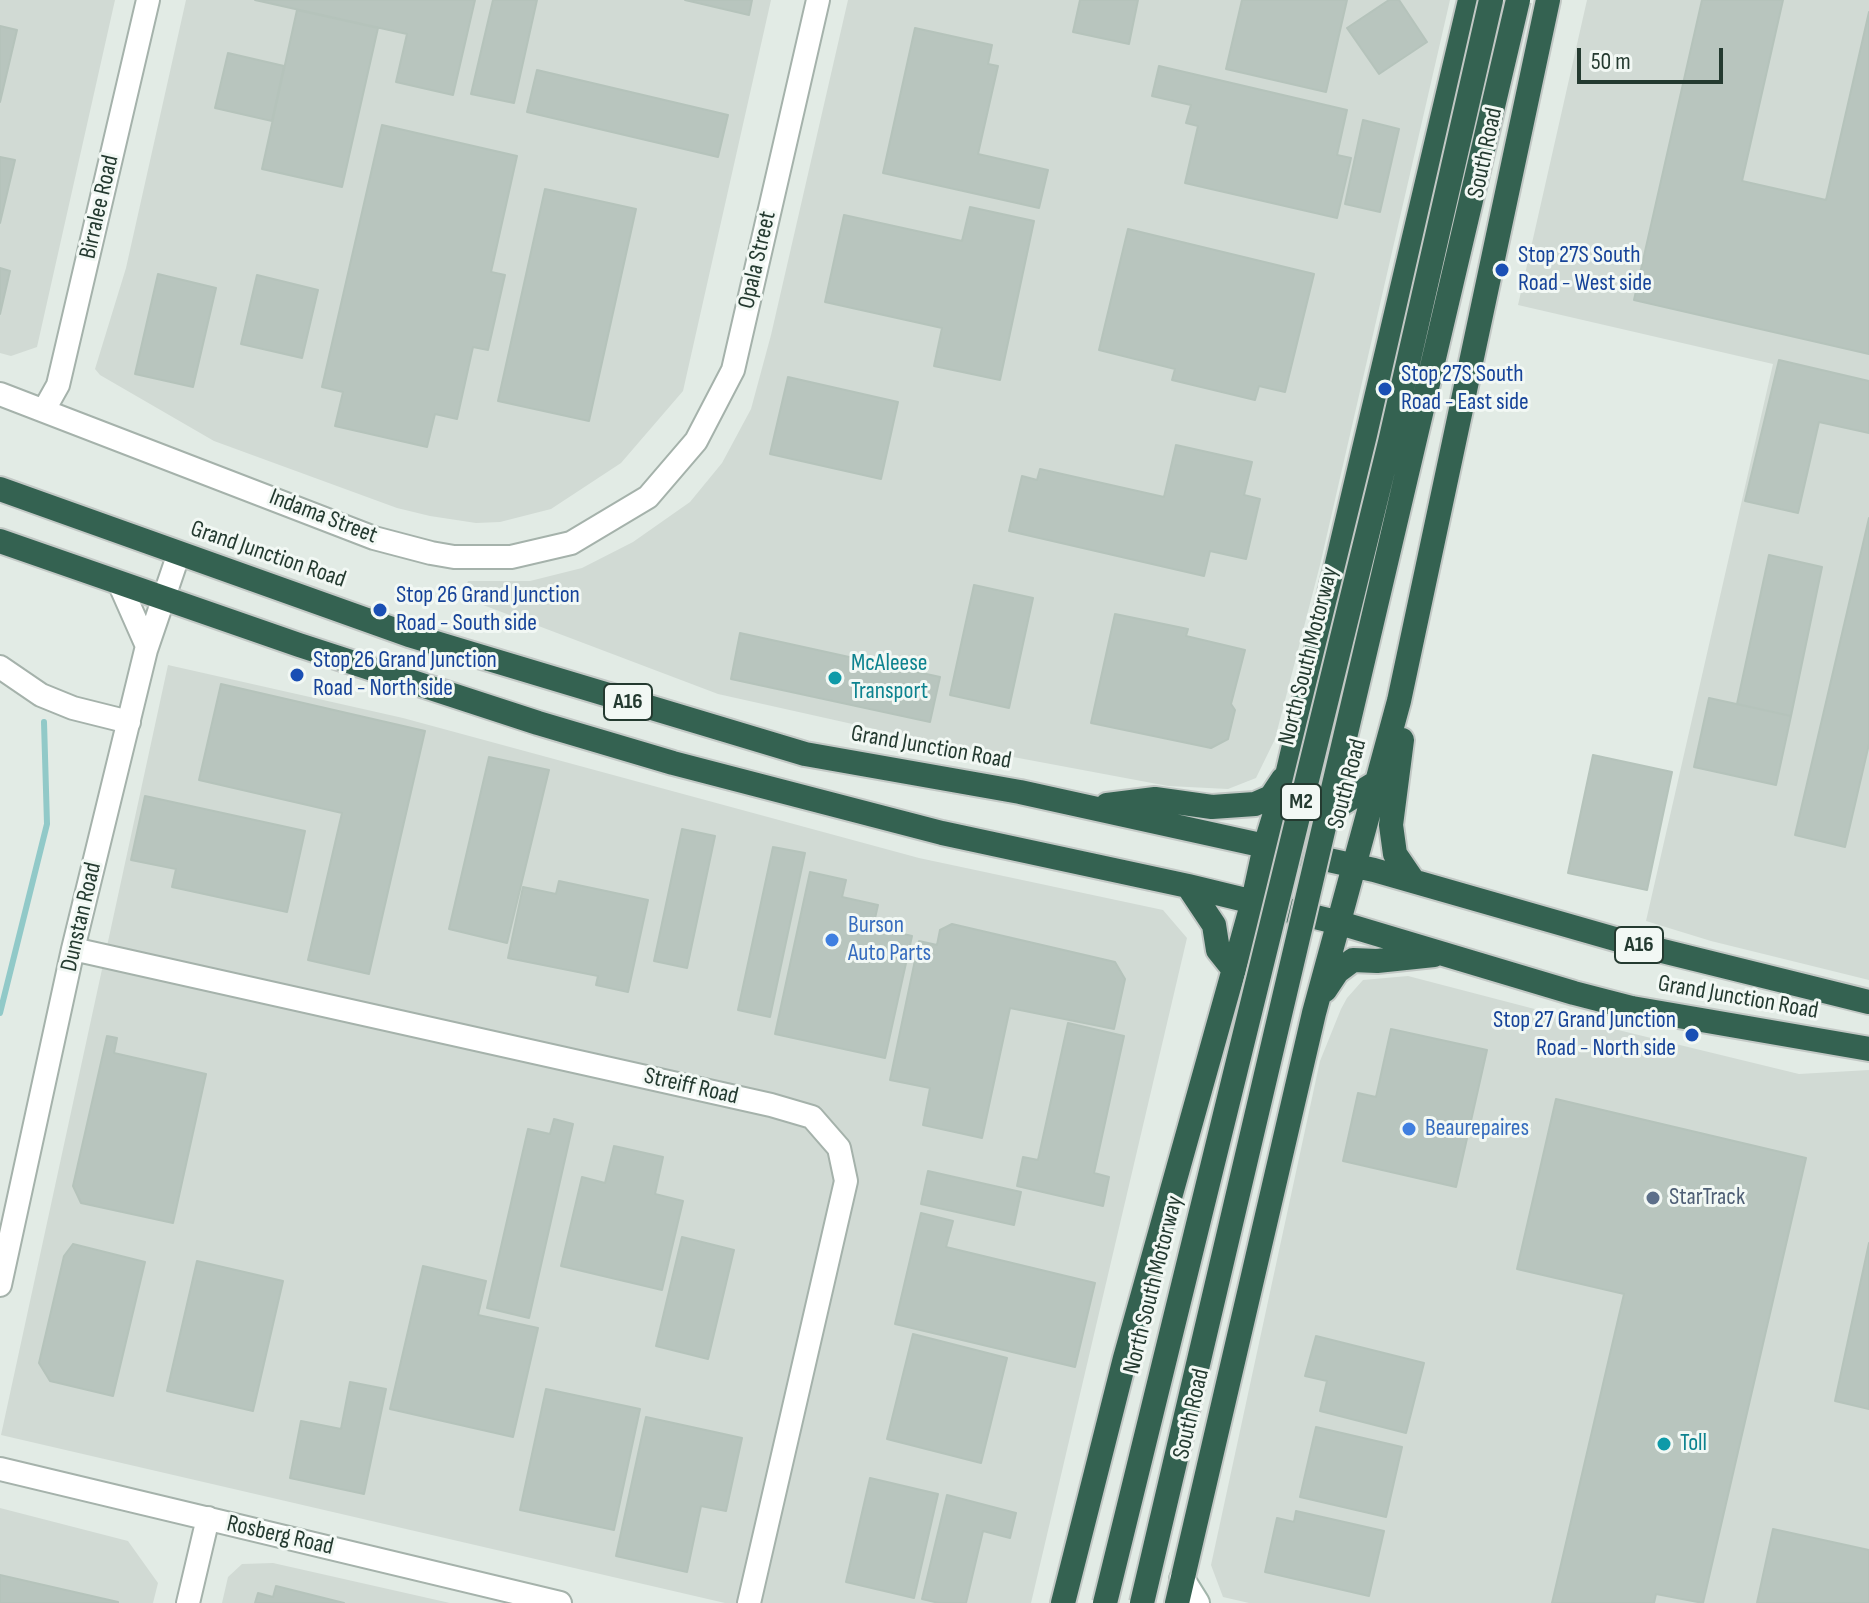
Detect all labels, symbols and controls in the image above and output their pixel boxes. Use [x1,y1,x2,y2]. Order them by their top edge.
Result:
scale bar [1581,32,1727,82]
text: 50 m [1591,47,1631,76]
street label: South Road [1462,105,1510,201]
street label: Birralee Road [74,152,126,262]
street label: Opala Street [733,208,783,312]
place label: Stop 27S South Road - West side [1518,242,1652,298]
marker: Stop 27S South Road - West side [1493,261,1511,279]
place label: Stop 27S South Road - East side [1401,361,1529,417]
marker: Stop 27S South Road - East side [1376,380,1394,398]
street label: Indama Street [265,483,381,551]
street label: Grand Junction Road [187,515,349,595]
street label: North South Motorway [1273,564,1345,748]
place label: Stop 26 Grand Junction Road - South side [396,582,580,638]
marker: Stop 26 Grand Junction Road - South side [371,601,389,619]
place label: Stop 26 Grand Junction Road - North side [313,647,497,703]
place label: McAleese Transport [851,650,928,706]
marker: Stop 26 Grand Junction Road - North side [288,666,306,684]
marker: McAleese Transport [826,669,844,687]
road number: A16 [604,684,652,720]
street label: Grand Junction Road [849,720,1013,776]
street label: South Road [1322,736,1374,832]
road number: M2 [1281,784,1321,820]
street label: Dunstan Road [55,860,109,974]
place label: Burson Auto Parts [848,912,931,968]
road number: A16 [1615,927,1663,963]
marker: Burson Auto Parts [823,931,841,949]
street label: Grand Junction Road [1656,970,1820,1026]
place label: Stop 27 Grand Junction Road - North side [1493,1007,1676,1063]
marker: Stop 27 Grand Junction Road - North side [1683,1026,1701,1044]
street label: Streiff Road [641,1062,741,1112]
place label: Beaurepaires [1425,1115,1529,1143]
marker: Beaurepaires [1400,1120,1418,1138]
place label: StarTrack [1669,1184,1745,1212]
marker: StarTrack [1644,1189,1662,1207]
street label: North South Motorway [1118,1193,1190,1377]
street label: South Road [1168,1366,1216,1462]
place label: Toll [1680,1430,1707,1458]
marker: Toll [1655,1435,1673,1453]
street label: Rosberg Road [224,1510,336,1562]

